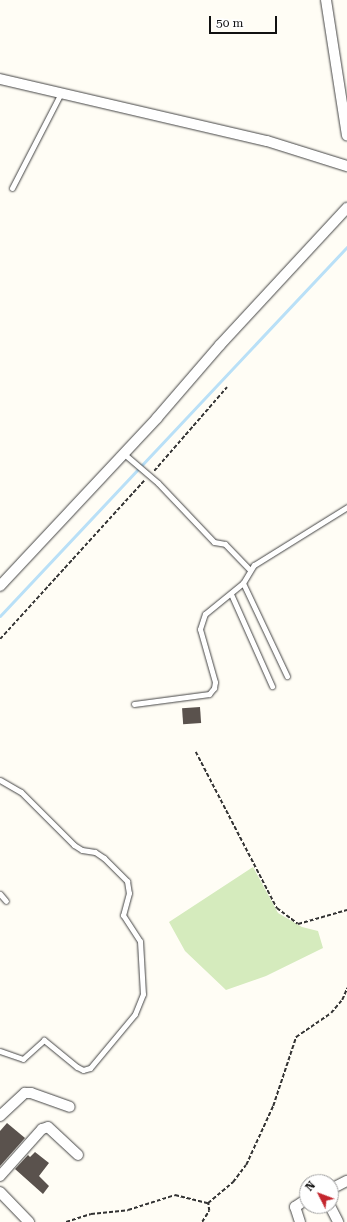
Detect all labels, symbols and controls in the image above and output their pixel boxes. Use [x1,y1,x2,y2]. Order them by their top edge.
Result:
scale bar [211,8,279,34]
text: 50 m [216,16,243,30]
north arrow [299,1174,339,1214]
text: N [303,1179,318,1194]

